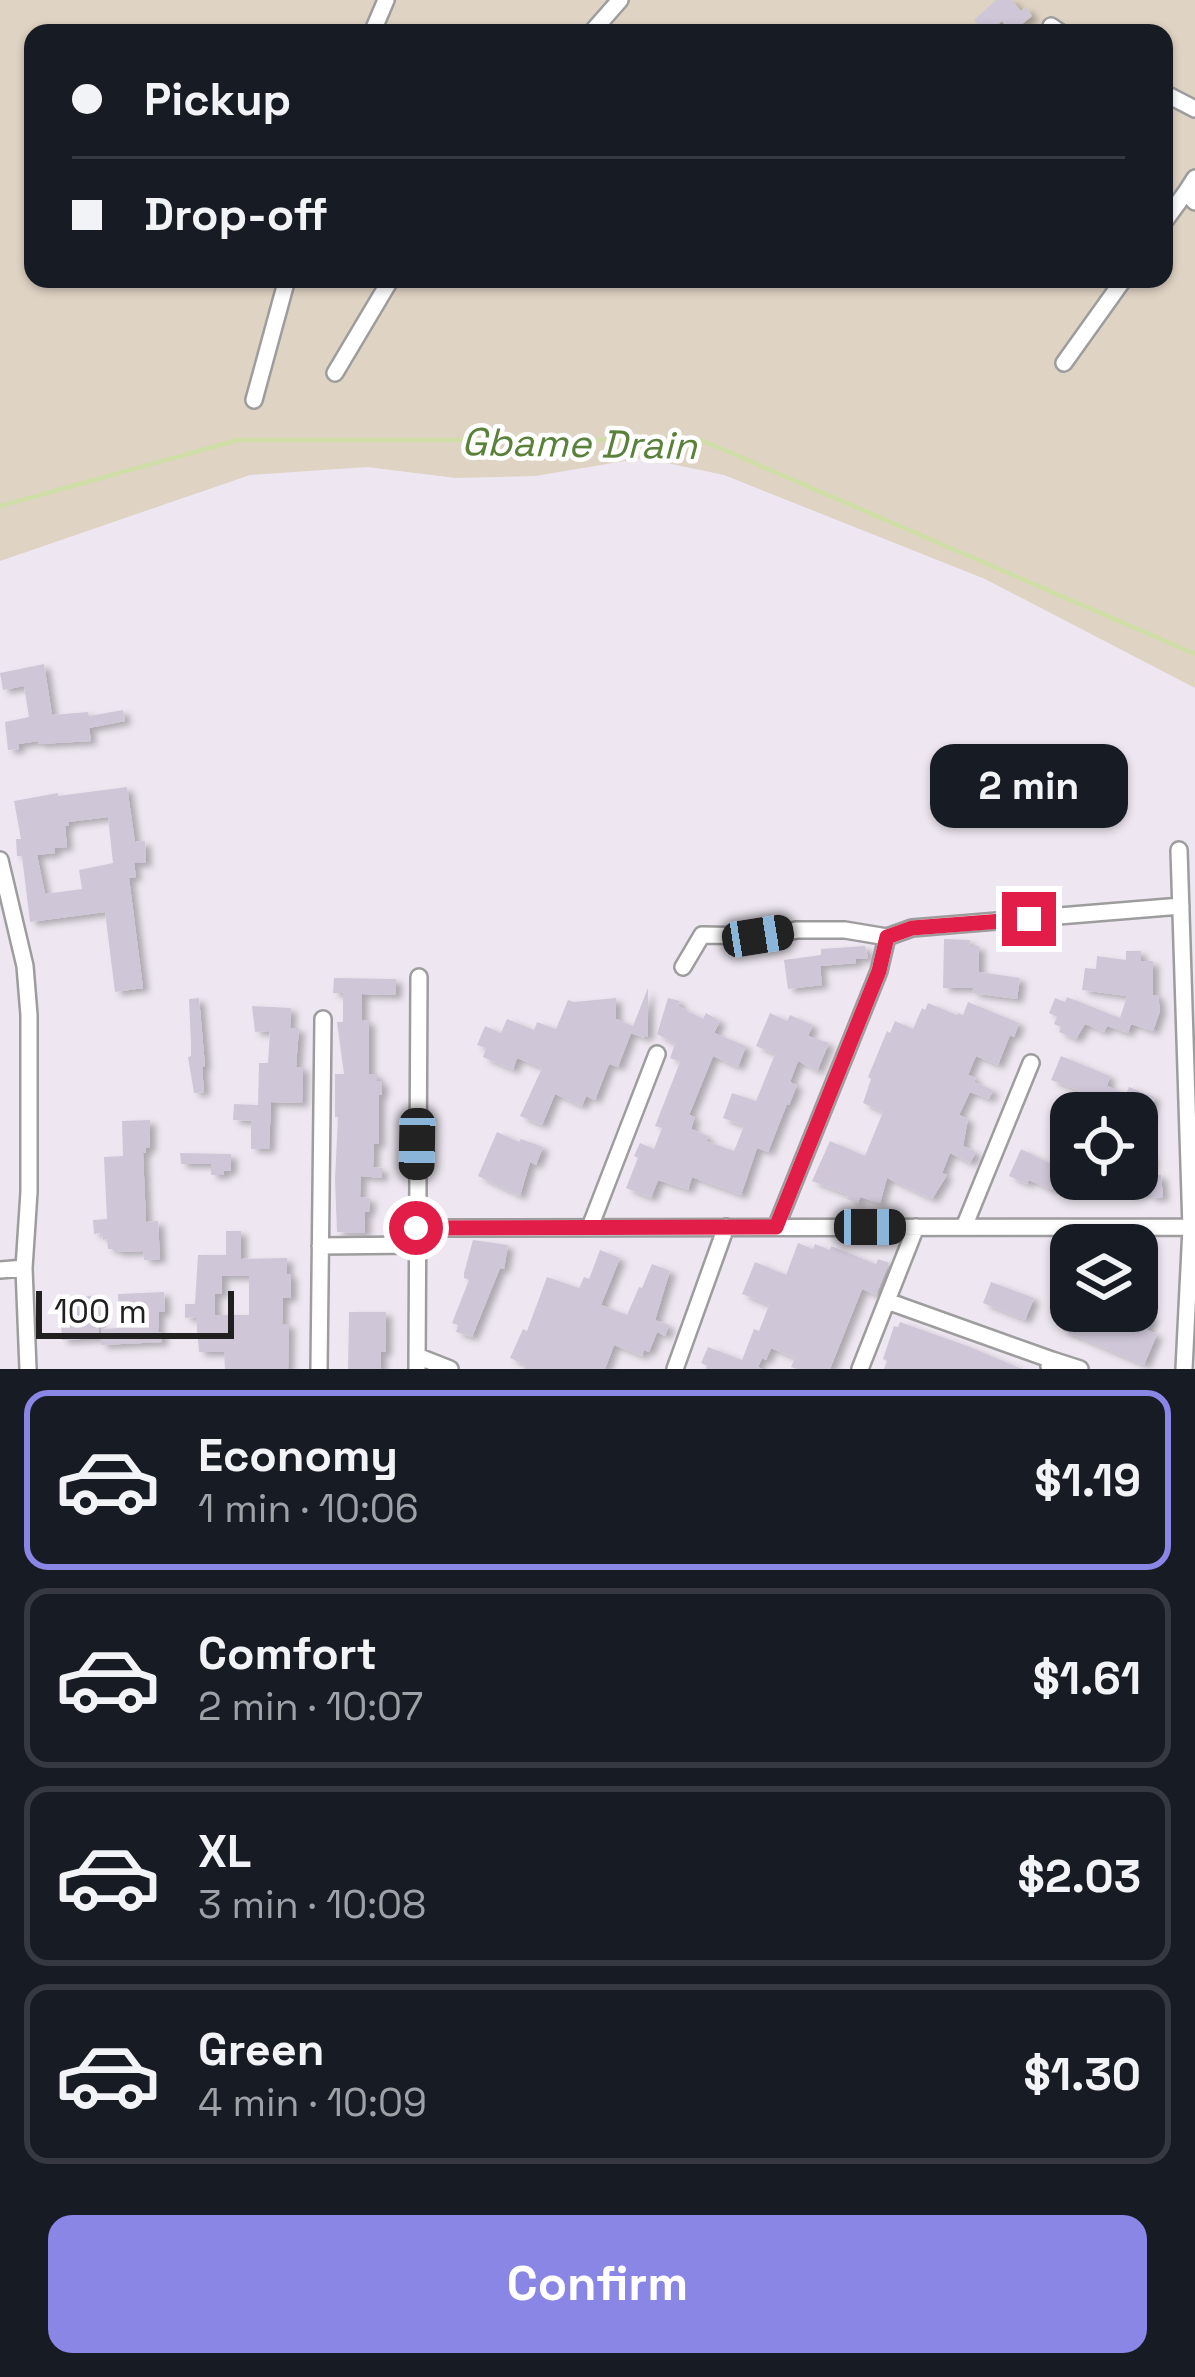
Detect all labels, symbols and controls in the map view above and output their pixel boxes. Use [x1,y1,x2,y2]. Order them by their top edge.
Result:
text: Pickup [144,71,291,128]
text: Drop-off [144,186,328,243]
water label: Gbame Drain [461,417,698,470]
callout: 2 min [930,745,1128,829]
text: 2 min [979,761,1079,810]
route end [1002,892,1056,946]
car [720,913,796,959]
map controls [1050,1092,1158,1332]
button: locate [1050,1092,1158,1200]
car [398,1108,436,1180]
route start [389,1201,443,1255]
car [834,1209,906,1245]
button: layers [1050,1224,1158,1332]
scale bar [36,1285,234,1338]
text: 100 m [54,1291,147,1333]
icon: car [54,1426,162,1534]
text: Economy [198,1427,398,1484]
text: $1.19 [1034,1452,1141,1509]
text: 1 min · 10:06 [198,1484,419,1533]
icon: car [54,1624,162,1732]
text: Comfort [198,1625,377,1682]
text: $1.61 [1032,1650,1141,1707]
text: 2 min · 10:07 [198,1682,423,1731]
icon: car [54,1822,162,1930]
text: XL [198,1823,251,1880]
text: $2.03 [1018,1848,1141,1905]
text: 3 min · 10:08 [198,1880,426,1929]
icon: car [54,2020,162,2128]
text: Green [198,2021,324,2078]
text: $1.30 [1023,2046,1141,2103]
text: 4 min · 10:09 [198,2078,427,2127]
button: Confirm [48,2215,1147,2353]

